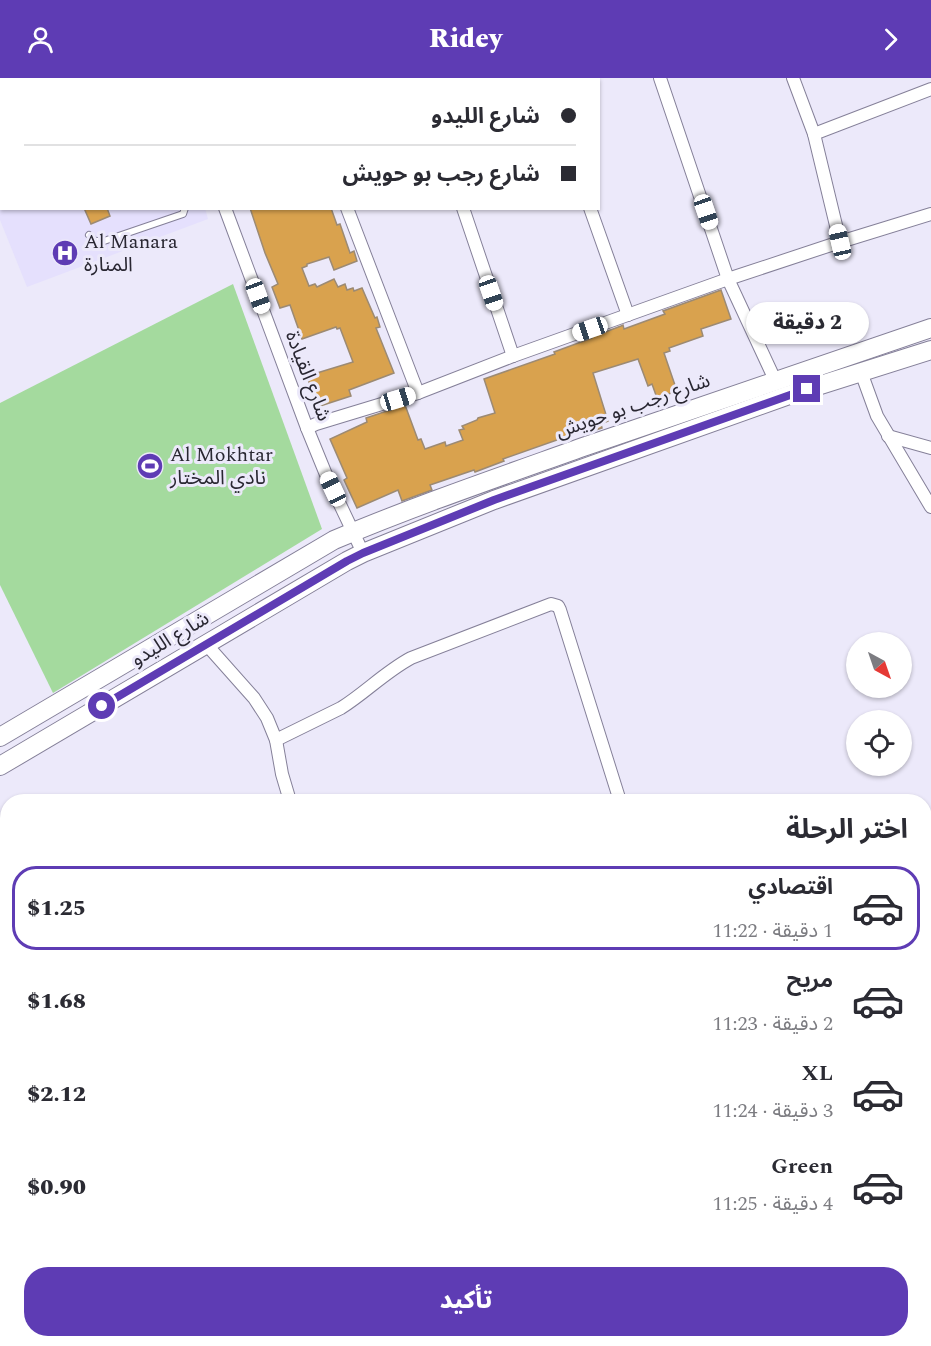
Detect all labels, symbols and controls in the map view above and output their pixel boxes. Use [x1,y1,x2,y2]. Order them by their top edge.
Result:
text: Ridey [429,18,502,60]
icon: person [24,23,57,56]
icon: forward [874,23,907,56]
text: شارع الليدو [431,100,540,133]
text: شارع رجب بو حويش [342,158,540,191]
car [692,192,720,232]
car [827,222,853,262]
place label: Al Manara المنارة [84,227,178,280]
hospital icon: Al Manara المنارة [50,238,80,268]
car [477,273,505,313]
car [243,276,273,316]
callout: 2 دقيقة [746,302,868,344]
text: 2 دقيقة [773,308,842,338]
car [570,315,610,343]
street label: شارع القيادة [277,326,339,426]
street label: شارع رجب بو حويش [552,366,714,446]
route end [793,375,820,402]
car [378,385,418,413]
place label: Al Mokhtar نادي المختار [169,440,273,493]
sports icon: Al Mokhtar نادي المختار [135,451,165,481]
car [317,469,349,509]
street label: شارع الليدو [125,604,215,674]
north arrow [846,632,912,698]
map controls [846,632,912,776]
route start [88,692,115,719]
button: locate [846,710,912,776]
text: اختر الرحلة [786,809,908,851]
text: اقتصادي [748,871,833,904]
icon: car [851,881,905,935]
text: $1.25 [27,892,86,925]
text: 1 دقيقة · 11:22 [712,916,833,946]
text: مريح [787,964,833,997]
icon: car [851,974,905,1028]
text: $1.68 [27,985,86,1018]
text: 2 دقيقة · 11:23 [712,1009,833,1039]
text: XL [802,1057,833,1090]
icon: car [851,1067,905,1121]
text: $2.12 [27,1078,86,1111]
text: 3 دقيقة · 11:24 [712,1096,833,1126]
text: Green [771,1150,833,1183]
icon: car [851,1160,905,1214]
text: $0.90 [27,1171,86,1204]
text: 4 دقيقة · 11:25 [712,1189,833,1219]
button: تأكيد [24,1267,908,1336]

